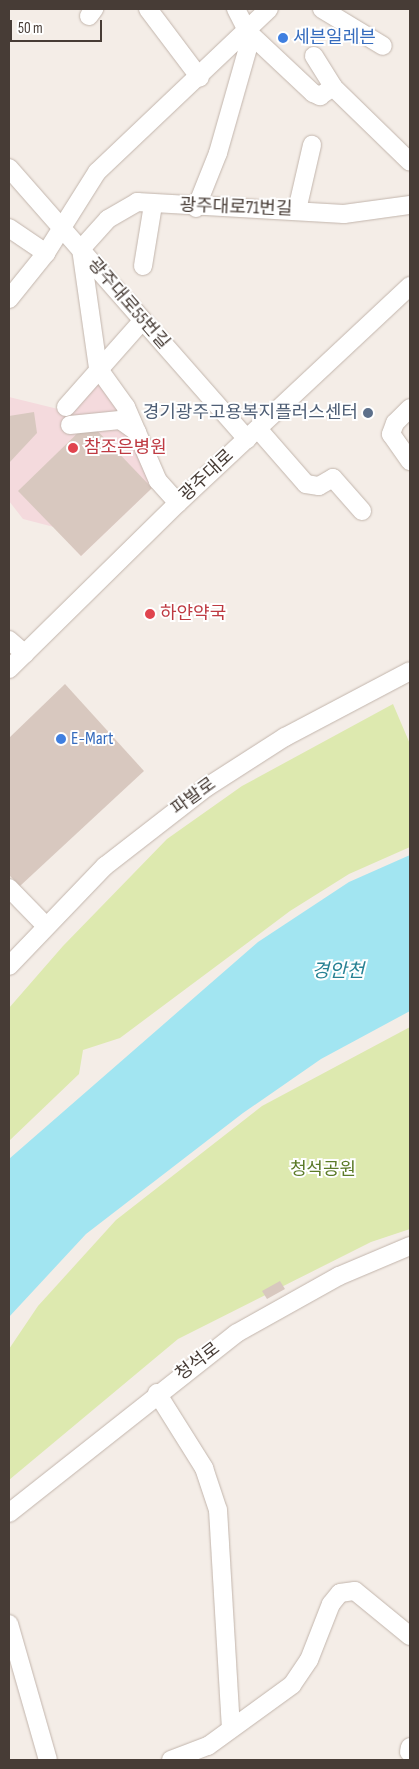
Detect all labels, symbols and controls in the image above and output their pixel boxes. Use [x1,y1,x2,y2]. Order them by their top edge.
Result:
scale bar [12,10,105,42]
text: 50 m [18,19,43,38]
place label: 세븐일레븐 [293,27,376,49]
marker: 세븐일레븐 [277,32,289,44]
street label: 광주대로71번길 [179,195,293,221]
street label: 광주대로55번길 [83,254,173,354]
place label: 경기광주고용복지플러스센터 [143,402,358,424]
marker: 경기광주고용복지플러스센터 [362,407,374,419]
place label: 참조은병원 [84,437,167,459]
marker: 참조은병원 [66,441,80,455]
street label: 광주대로 [175,446,239,506]
place label: 하얀약국 [160,603,226,625]
marker: 하얀약국 [144,608,156,620]
place label: E-Mart [71,728,114,750]
marker: E-Mart [55,733,67,745]
street label: 파발로 [168,774,220,820]
water label: 경안천 [312,961,364,983]
park label: 청석공원 [290,1159,356,1181]
street label: 청석로 [172,1338,224,1386]

